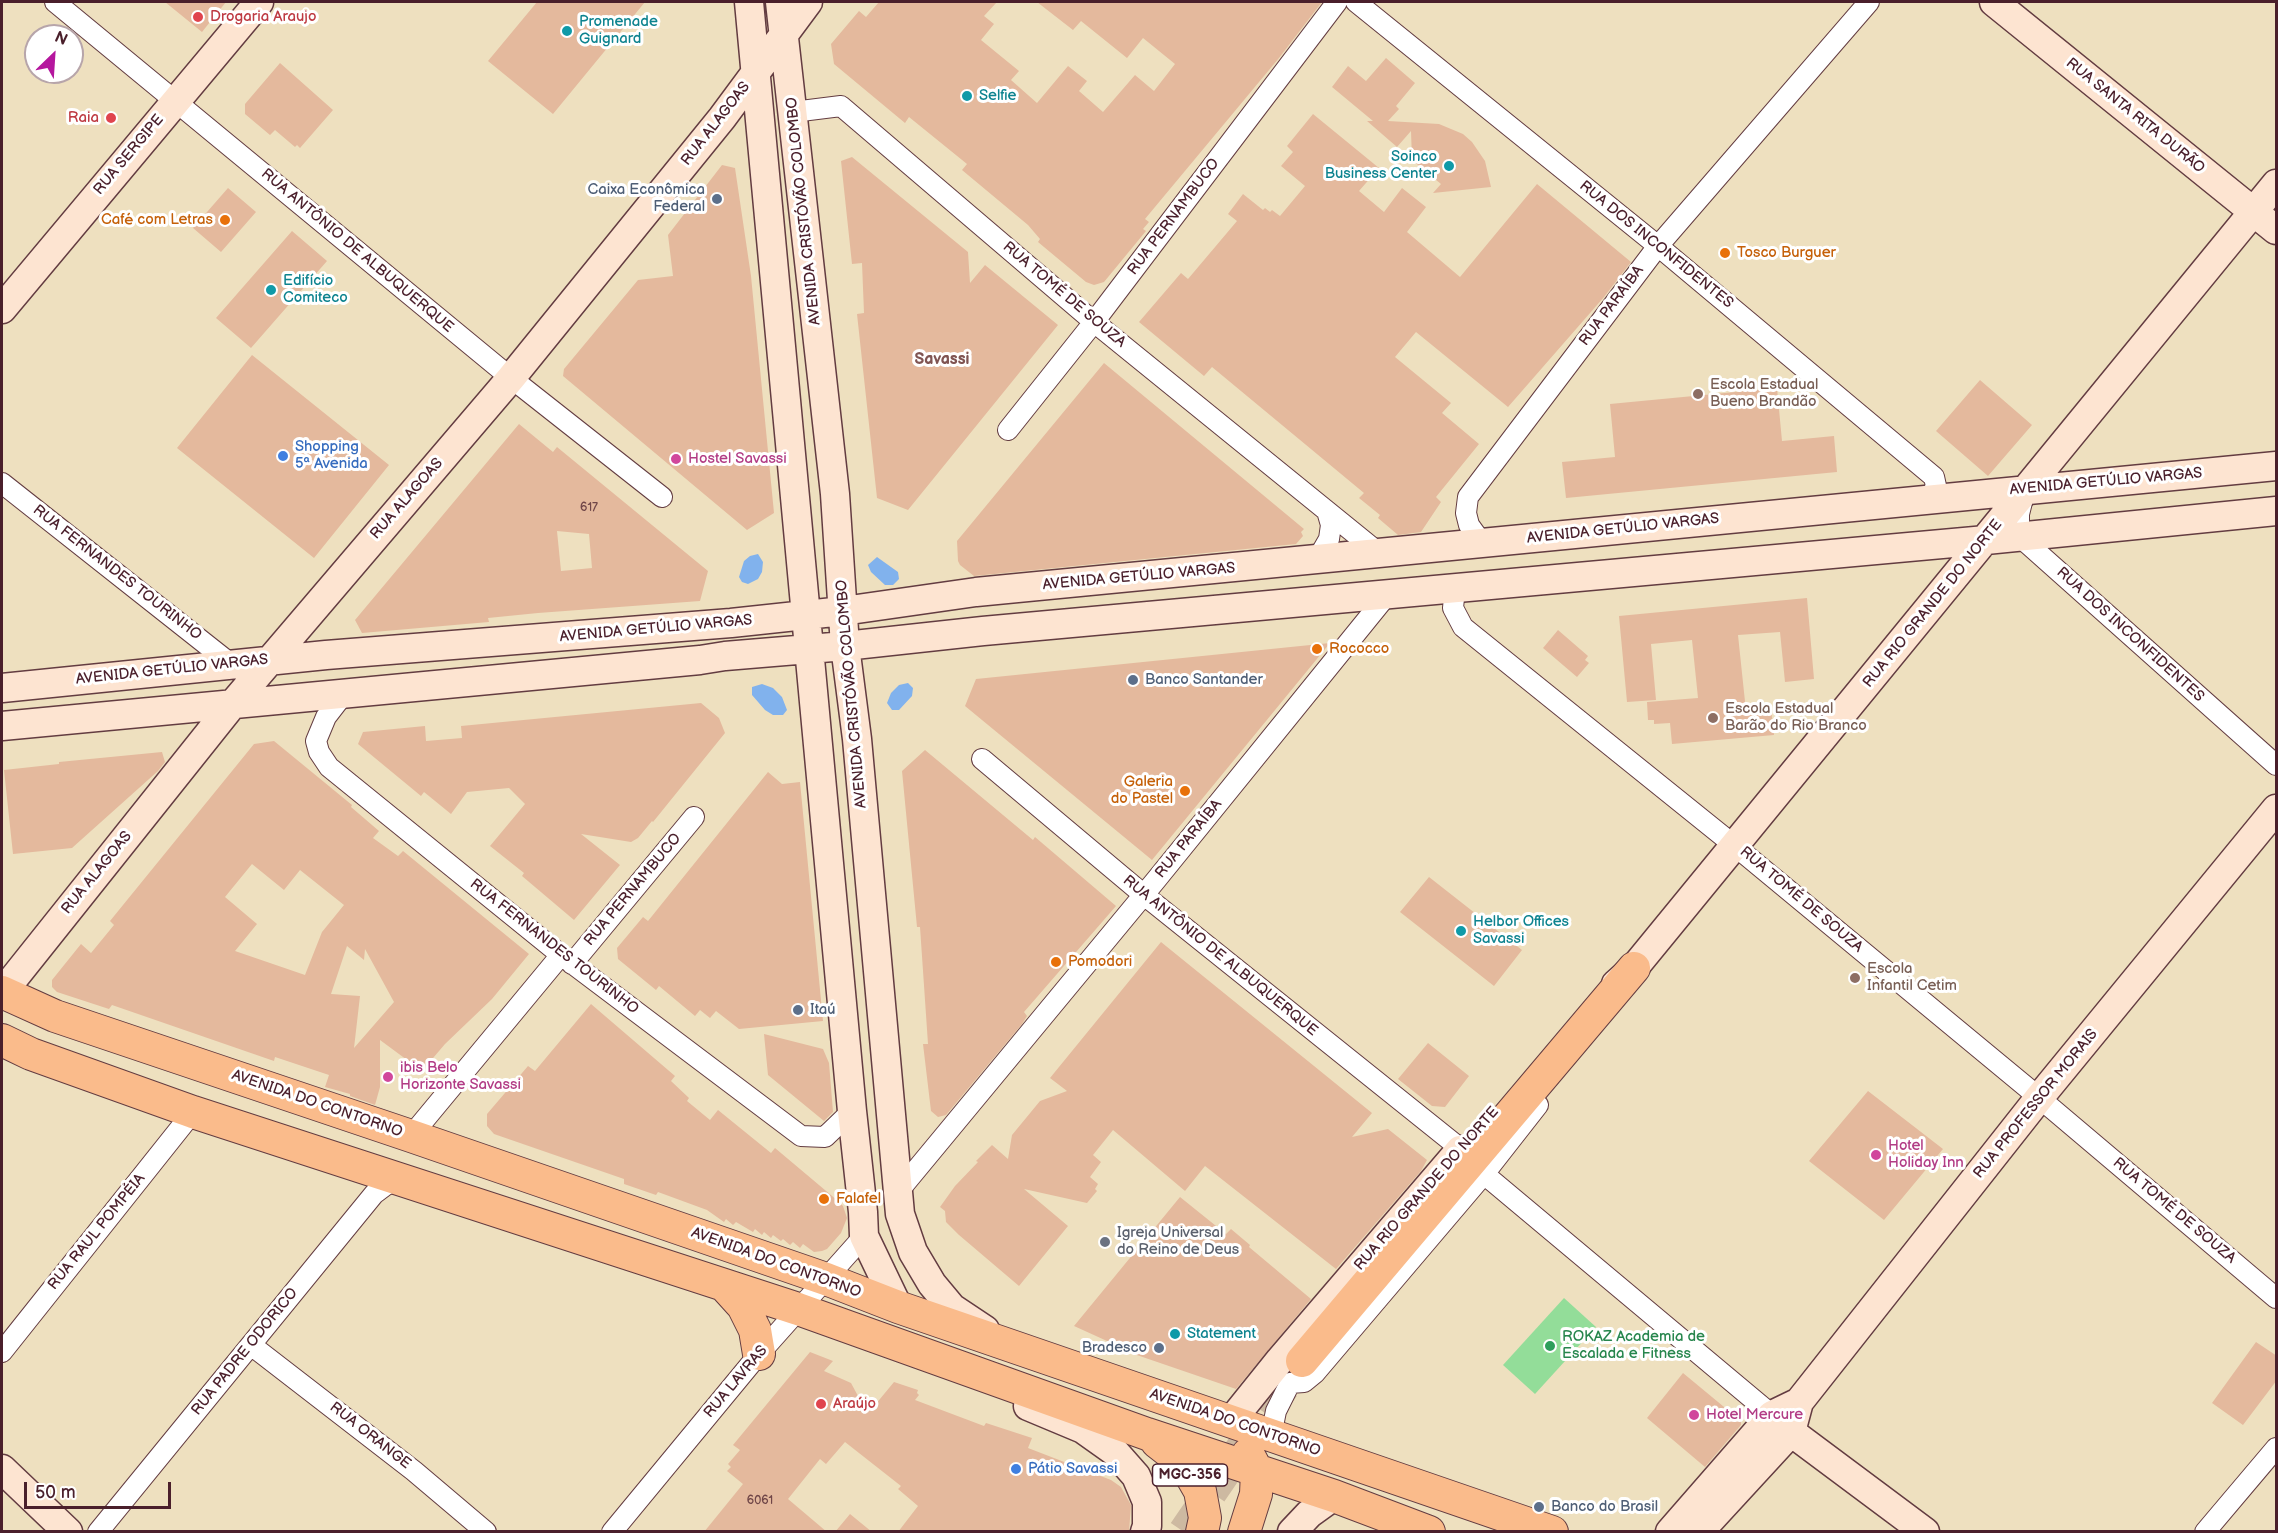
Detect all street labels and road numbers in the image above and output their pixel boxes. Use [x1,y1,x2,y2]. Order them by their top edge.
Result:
street label: RUA SANTA RITA DURÃO [2062,54,2208,178]
street label: RUA ALAGOAS [678,78,754,170]
street label: AVENIDA CRISTÓVÃO COLOMBO [783,96,825,326]
street label: RUA SERGIPE [90,111,168,199]
street label: RUA PERNAMBUCO [1124,155,1224,279]
street label: RUA ANTÔNIO DE ALBUQUERQUE [257,165,457,337]
street label: RUA DOS INCONFIDENTES [1575,177,1737,313]
street label: RUA TOMÉ DE SOUZA [999,238,1129,352]
street label: RUA PARAÍBA [1576,262,1648,350]
street label: RUA ALAGOAS [367,455,447,543]
street label: AVENIDA GETÚLIO VARGAS [2009,465,2203,499]
street label: RUA FERNANDES TOURINHO [29,502,205,644]
street label: AVENIDA GETÚLIO VARGAS [1526,510,1720,548]
street label: RUA RIO GRANDE DO NORTE [1860,516,2006,692]
street label: AVENIDA GETÚLIO VARGAS [1042,560,1236,594]
street label: RUA DOS INCONFIDENTES [2052,564,2208,706]
street label: AVENIDA CRISTÓVÃO COLOMBO [833,579,871,809]
street label: AVENIDA GETÚLIO VARGAS [559,612,753,646]
street label: AVENIDA GETÚLIO VARGAS [75,651,269,689]
street label: RUA PARAÍBA [1152,796,1226,882]
street label: RUA ALAGOAS [58,828,136,918]
street label: RUA PERNAMBUCO [581,830,685,950]
street label: RUA TOMÉ DE SOUZA [1736,843,1866,957]
street label: RUA ANTÔNIO DE ALBUQUERQUE [1119,872,1321,1040]
street label: RUA FERNANDES TOURINHO [466,876,642,1018]
street label: RUA PROFESSOR MORAIS [1970,1026,2102,1182]
street label: AVENIDA DO CONTORNO [229,1066,405,1142]
street label: RUA RIO GRANDE DO NORTE [1351,1103,1503,1275]
street label: RUA TOMÉ DE SOUZA [2109,1154,2239,1268]
street label: RUA RAUL POMPÉIA [45,1170,149,1294]
street label: AVENIDA DO CONTORNO [689,1224,863,1302]
street label: RUA PADRE ODORICO [188,1285,302,1419]
street label: RUA LAVRAS [700,1342,772,1422]
street label: AVENIDA DO CONTORNO [1147,1385,1323,1461]
street label: RUA ORANGE [326,1399,414,1473]
road number: MGC-356 [1152,1464,1228,1486]

